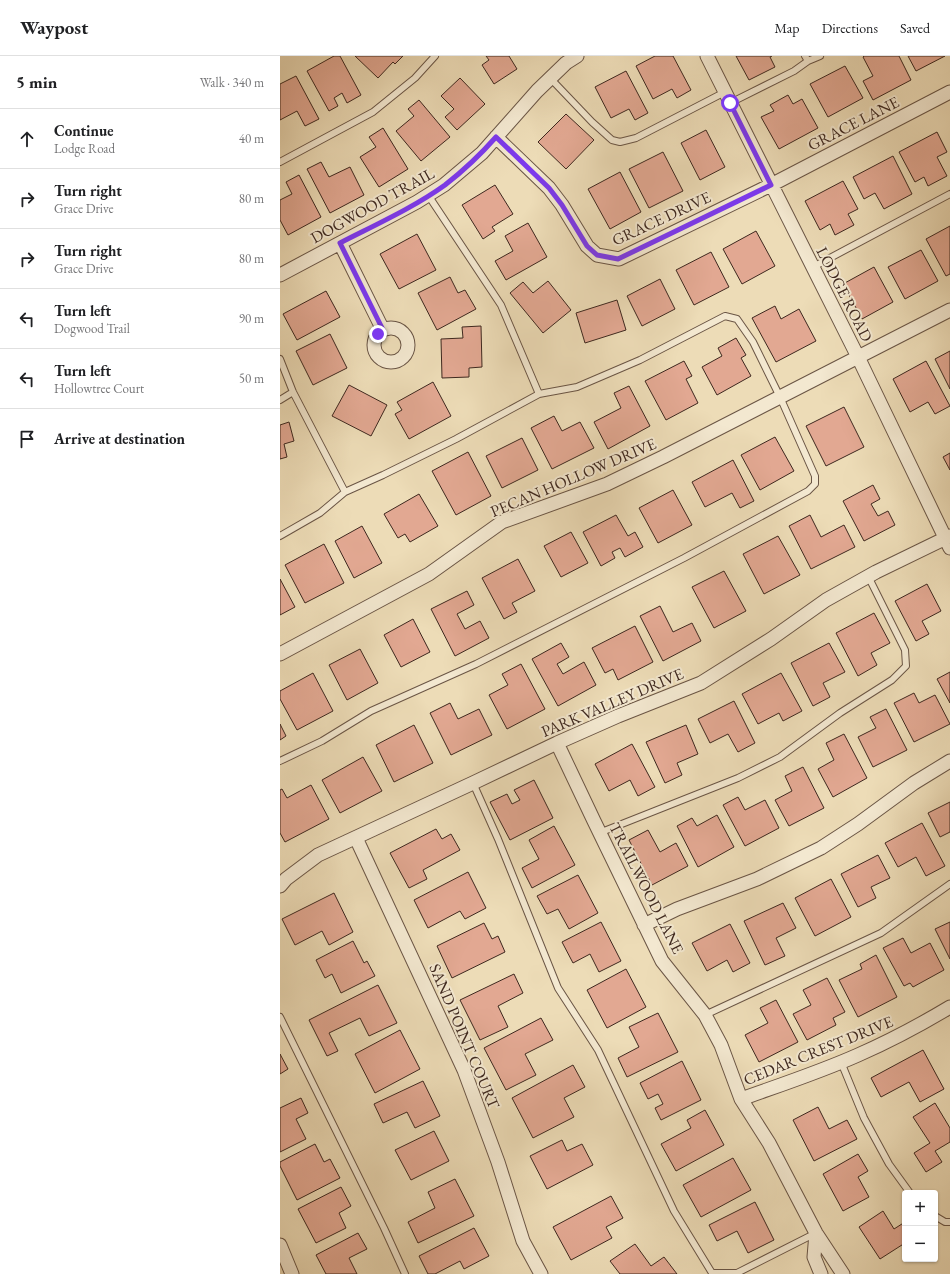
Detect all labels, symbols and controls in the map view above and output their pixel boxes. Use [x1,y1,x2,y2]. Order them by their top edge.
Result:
text: Waypost [20,15,88,40]
text: Map [774,19,800,37]
text: Directions [822,19,878,37]
text: Saved [900,19,930,37]
text: 5 min [16,71,57,93]
text: Walk · 340 m [200,74,264,91]
street label: GRACE LANE [804,91,903,156]
route start [721,94,739,112]
text: Continue [54,121,114,140]
icon: ahead [16,128,38,150]
text: 40 m [239,130,264,147]
text: Lodge Road [54,140,115,157]
street label: DOGWOOD TRAIL [307,162,438,248]
text: Turn right [54,181,122,200]
street label: GRACE DRIVE [608,186,714,250]
icon: right [16,188,38,210]
text: 80 m [239,190,264,207]
text: Grace Drive [54,200,113,217]
text: Turn right [54,241,122,260]
street label: LODGE ROAD [812,243,877,345]
icon: right [16,248,38,270]
text: 80 m [239,250,264,267]
text: Grace Drive [54,260,113,277]
text: Turn left [54,301,111,320]
icon: left [16,308,38,330]
text: 90 m [239,310,264,327]
text: Dogwood Trail [54,320,130,337]
route end [369,325,387,343]
text: Turn left [54,361,111,380]
icon: left [16,368,38,390]
text: 50 m [239,370,264,387]
text: Hollowtree Court [54,380,144,397]
icon: arrive [16,428,38,450]
text: Arrive at destination [54,429,185,448]
street label: PECAN HOLLOW DRIVE [487,433,659,522]
street label: PARK VALLEY DRIVE [538,663,687,742]
street label: TRAILWOOD LANE [604,819,689,957]
street label: SAND POINT COURT [425,961,505,1112]
street label: CEDAR CREST DRIVE [740,1011,896,1090]
map controls [902,1190,938,1262]
button: + [902,1190,938,1226]
button: − [902,1226,938,1262]

